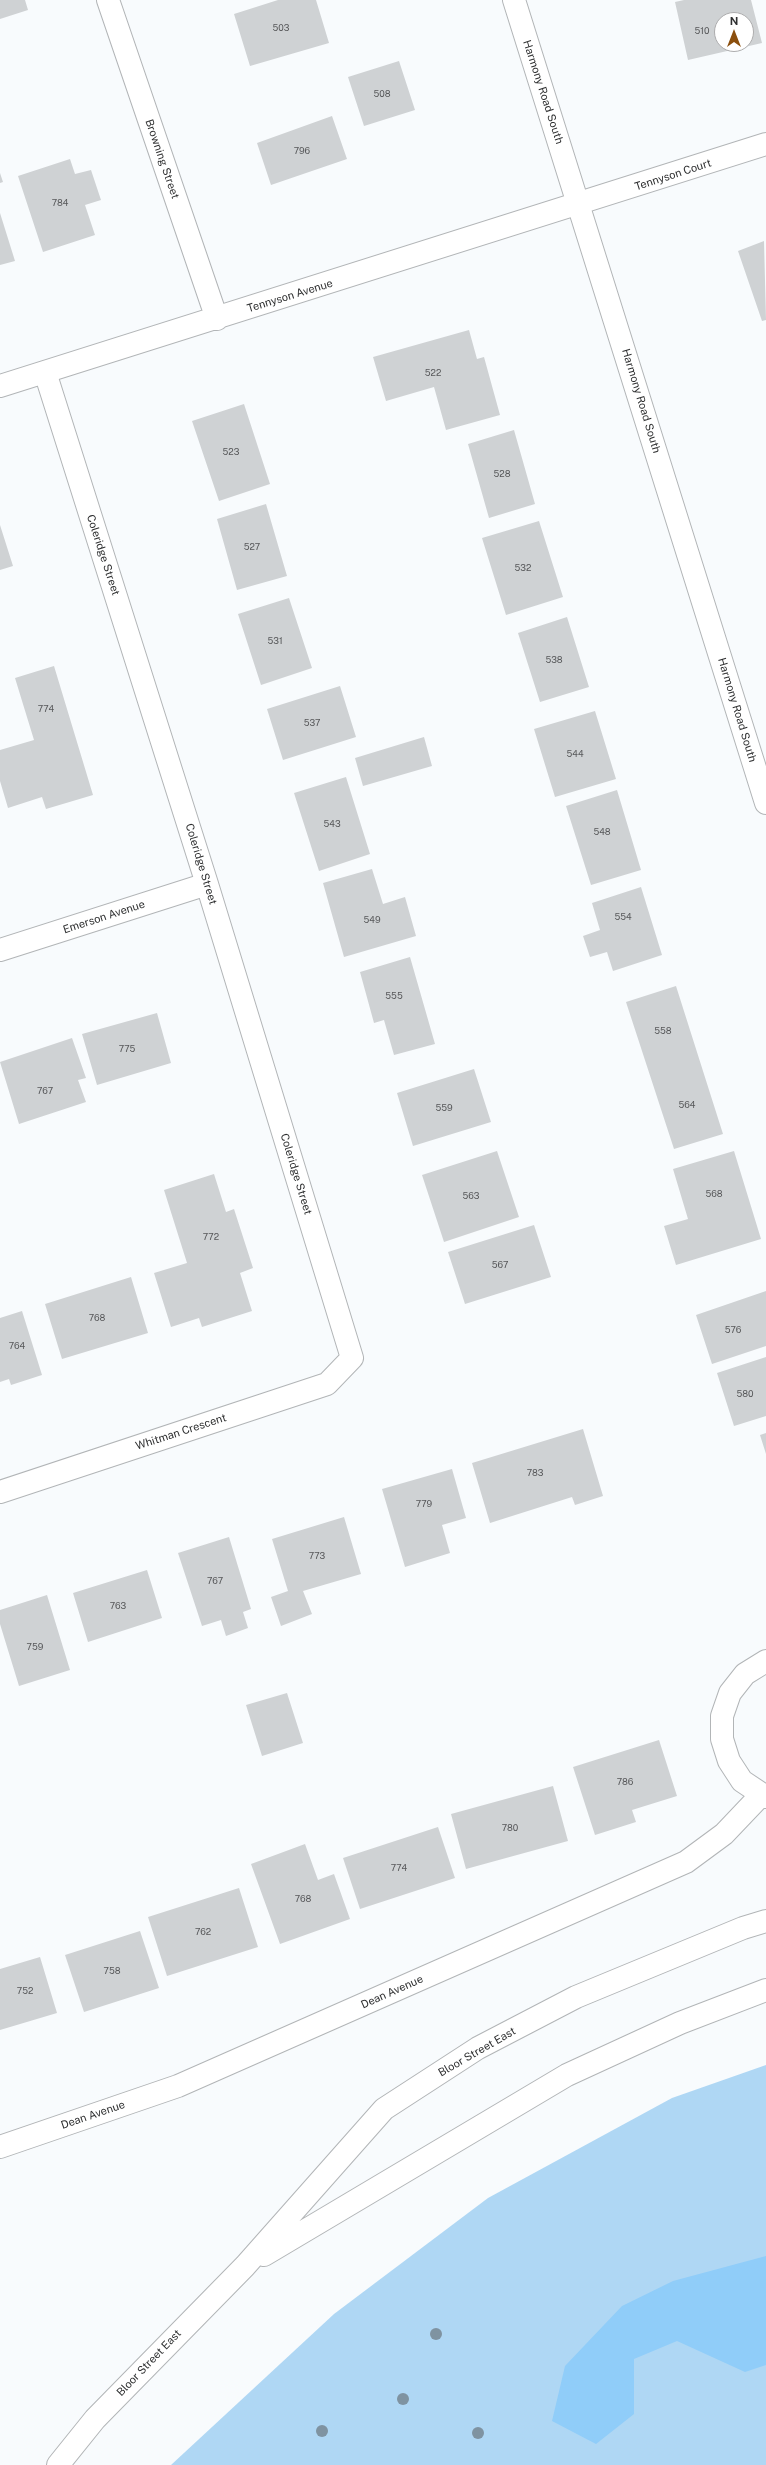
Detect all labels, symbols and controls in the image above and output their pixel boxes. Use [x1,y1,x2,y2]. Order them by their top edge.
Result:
north arrow [714,12,754,52]
text: N [730,15,738,27]
house number: 503 [273,23,289,33]
house number: 510 [695,26,709,36]
street label: Harmony Road South [520,38,566,146]
house number: 508 [373,89,391,99]
street label: Browning Street [142,117,182,201]
house number: 796 [294,146,310,156]
street label: Tennyson Court [633,156,713,194]
house number: 784 [52,198,68,208]
street label: Tennyson Avenue [246,277,334,315]
street label: Harmony Road South [619,347,663,455]
house number: 522 [425,368,441,378]
house number: 523 [223,447,239,457]
house number: 528 [494,469,510,479]
street label: Coleridge Street [84,513,122,597]
house number: 527 [244,542,260,552]
house number: 532 [515,563,531,573]
house number: 531 [267,636,283,646]
house number: 538 [545,655,563,665]
street label: Harmony Road South [715,656,759,764]
house number: 774 [38,704,54,714]
house number: 537 [304,718,320,728]
house number: 544 [566,749,584,759]
house number: 543 [323,819,341,829]
street label: Coleridge Street [182,822,220,906]
house number: 548 [593,827,611,837]
street label: Emerson Avenue [61,898,147,936]
house number: 554 [614,912,632,922]
house number: 549 [363,915,381,925]
house number: 555 [385,991,403,1001]
house number: 558 [654,1026,672,1036]
house number: 775 [119,1044,135,1054]
house number: 767 [37,1086,53,1096]
house number: 564 [678,1100,696,1110]
house number: 559 [435,1103,453,1113]
street label: Coleridge Street [277,1132,315,1216]
house number: 568 [705,1189,723,1199]
house number: 563 [463,1191,479,1201]
house number: 772 [203,1232,219,1242]
house number: 567 [492,1260,508,1270]
house number: 768 [89,1313,105,1323]
house number: 576 [725,1325,741,1335]
house number: 764 [9,1341,25,1351]
house number: 580 [736,1389,754,1399]
street label: Whitman Crescent [134,1411,228,1453]
house number: 783 [527,1468,543,1478]
house number: 779 [416,1499,432,1509]
house number: 773 [309,1551,325,1561]
house number: 767 [207,1576,223,1586]
house number: 763 [110,1601,126,1611]
house number: 759 [27,1642,43,1652]
house number: 786 [617,1777,633,1787]
house number: 780 [502,1823,518,1833]
house number: 774 [391,1863,407,1873]
house number: 768 [295,1894,311,1904]
house number: 762 [195,1927,211,1937]
house number: 758 [104,1966,120,1976]
street label: Dean Avenue [359,1972,425,2012]
house number: 752 [17,1986,33,1996]
street label: Bloor Street East [436,2024,518,2080]
street label: Dean Avenue [59,2098,127,2132]
street label: Bloor Street East [114,2327,184,2399]

